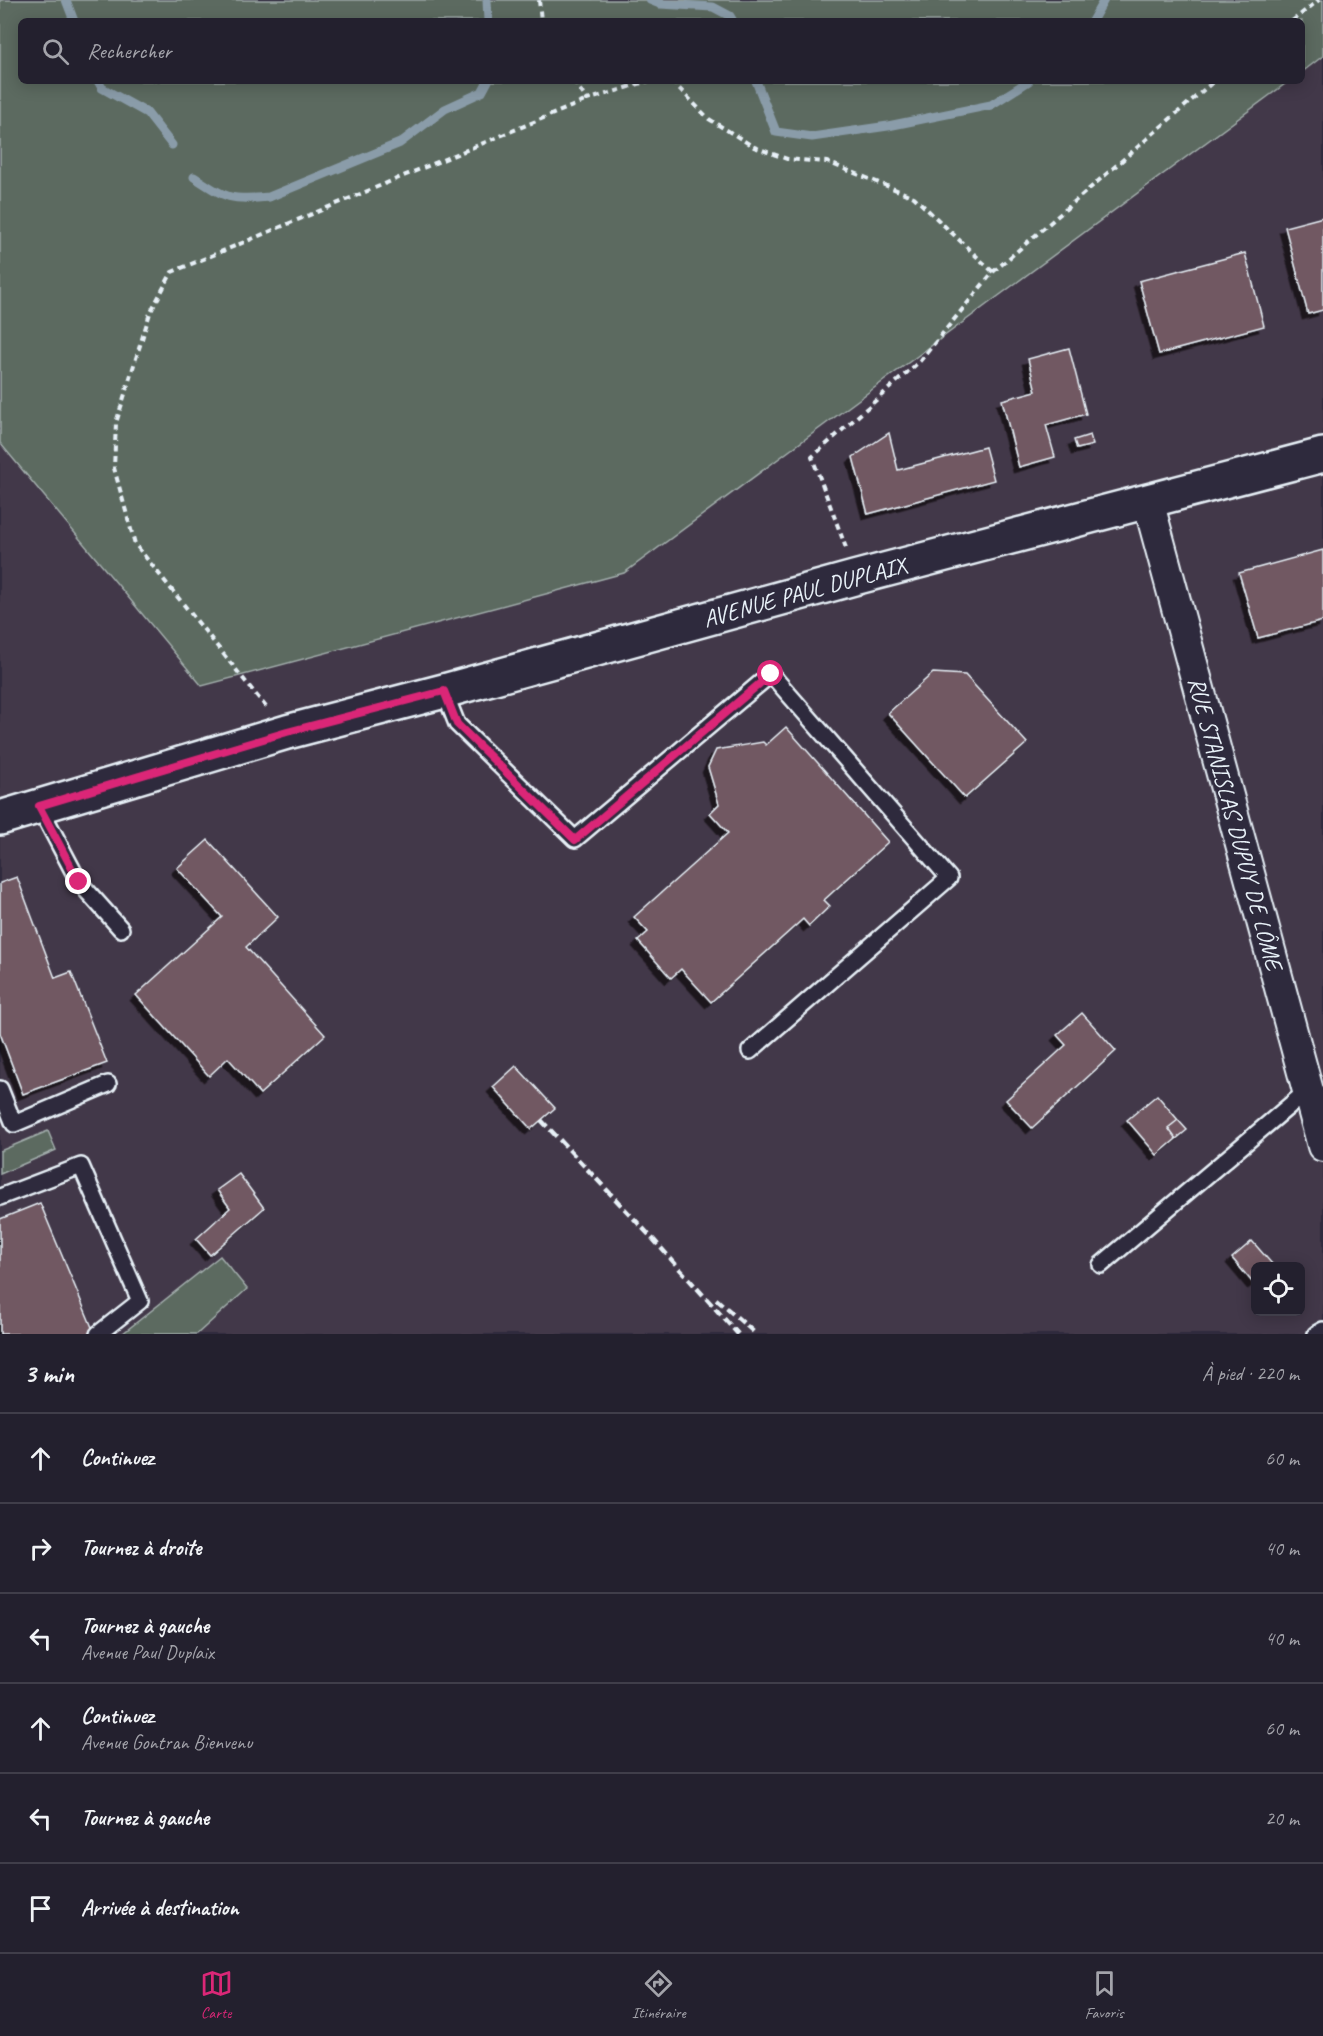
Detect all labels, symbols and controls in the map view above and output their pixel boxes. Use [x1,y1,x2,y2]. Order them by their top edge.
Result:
search box [18,18,1305,84]
icon: search [39,35,72,68]
text: Rechercher [87,37,171,65]
street label: AVENUE PAUL DUPLAIX [700,549,912,634]
route start [757,660,783,686]
street label: RUE STANISLAS DUPUY DE LÔME [1181,674,1290,976]
route end [65,868,91,894]
map controls [1251,1262,1305,1316]
button: locate [1251,1262,1305,1316]
text: 3 min [24,1357,74,1390]
text: À pied · 220 m [1202,1361,1299,1386]
icon: ahead [24,1442,57,1475]
text: Continuez [81,1444,154,1472]
text: 60 m [1265,1446,1299,1471]
icon: right [24,1532,57,1565]
text: Tournez à droite [81,1534,201,1562]
text: 40 m [1265,1536,1299,1561]
text: Tournez à gauche [81,1612,209,1640]
icon: left [24,1622,57,1655]
text: 40 m [1265,1626,1299,1651]
text: Avenue Paul Duplaix [81,1640,214,1665]
text: Continuez [81,1702,154,1730]
icon: ahead [24,1712,57,1745]
text: 60 m [1265,1716,1299,1741]
text: Avenue Gontran Bienvenu [81,1730,252,1755]
icon: left [24,1802,57,1835]
text: Tournez à gauche [81,1804,209,1832]
text: 20 m [1265,1806,1299,1831]
icon: arrive [24,1892,57,1925]
text: Arrivée à destination [81,1894,239,1922]
tab: Carte [200,1967,233,2023]
tab: Itinéraire [632,1967,686,2023]
tab: Favoris [1085,1967,1123,2023]

